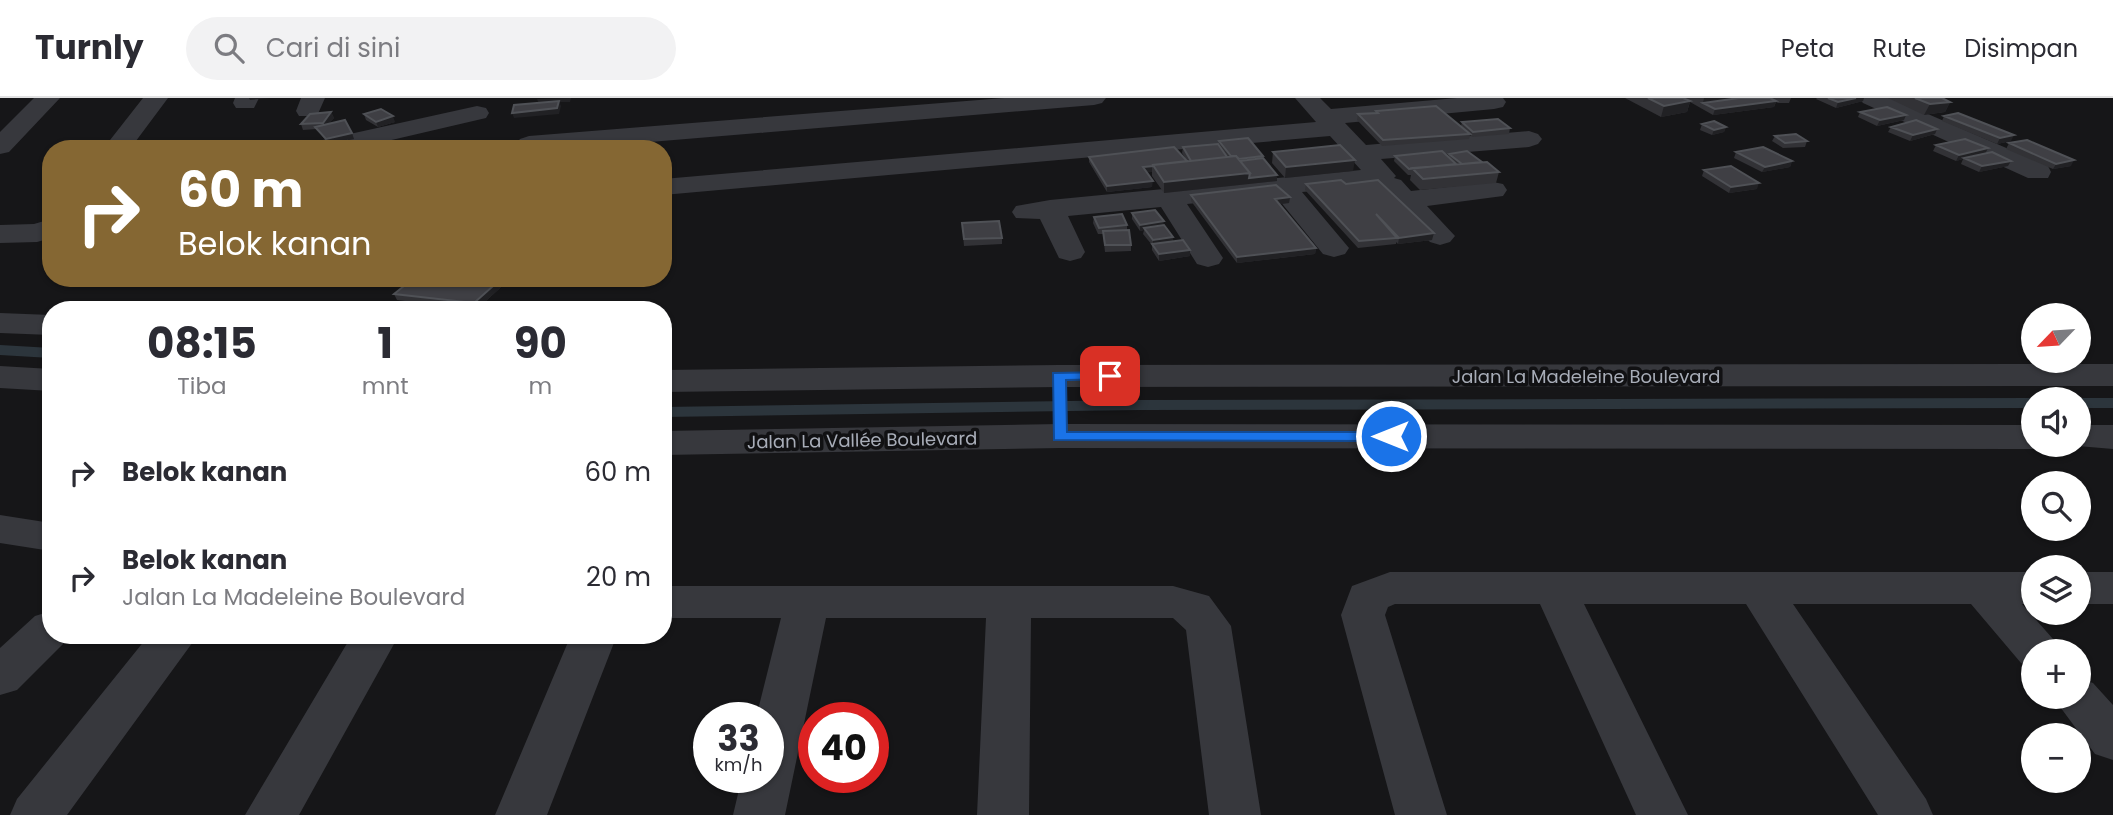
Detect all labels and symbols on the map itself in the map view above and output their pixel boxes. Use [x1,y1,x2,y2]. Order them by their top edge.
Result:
north arrow [2021,303,2091,373]
pin [1080,346,1140,406]
street label: Jalan La Madeleine Boulevard [1452,364,1720,389]
position arrow [1354,399,1428,473]
street label: Jalan La Vallée Boulevard [747,425,977,455]
speed limit sign: 40 [798,702,889,793]

